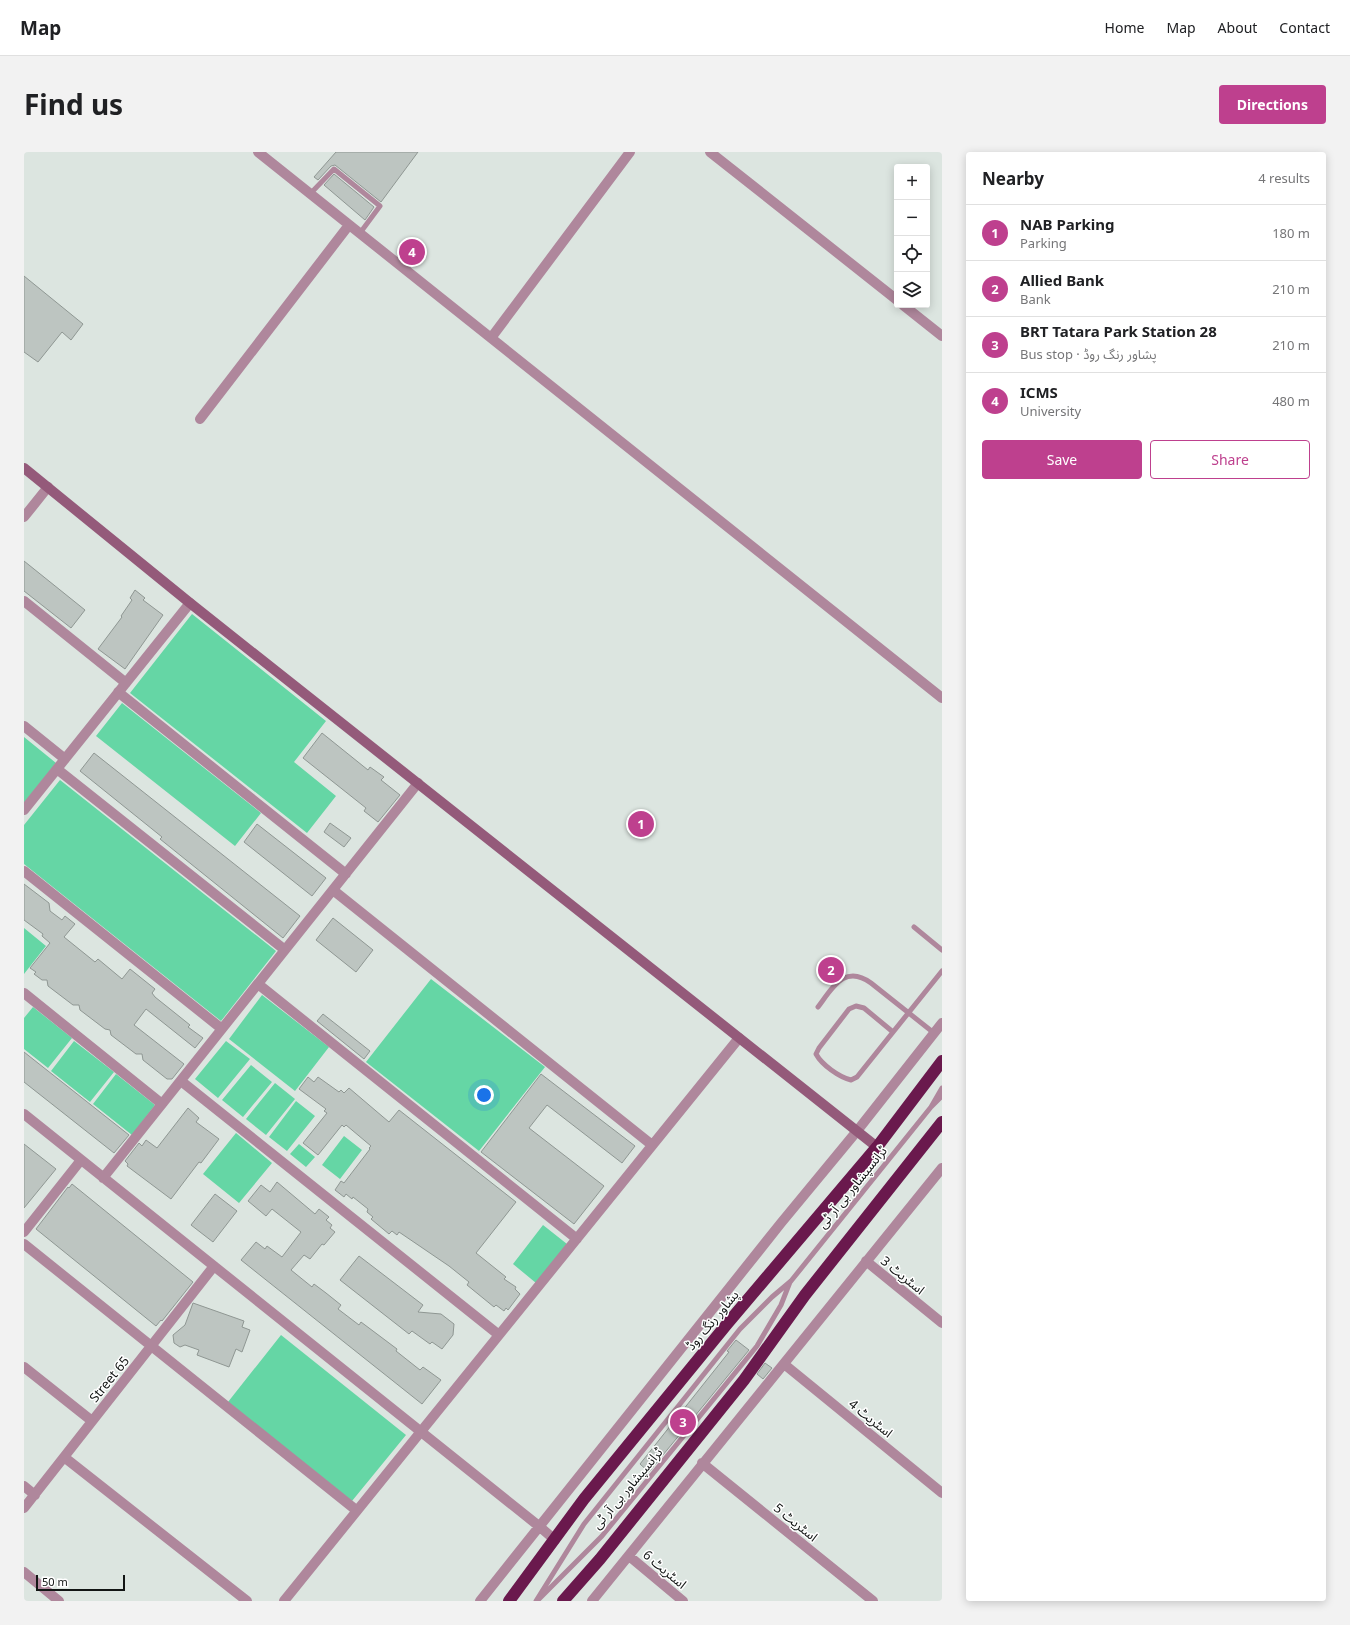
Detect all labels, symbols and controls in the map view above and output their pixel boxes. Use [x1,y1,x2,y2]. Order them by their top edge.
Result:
text: Map [20,15,61,41]
text: Home [1105,18,1144,37]
text: Map [1166,18,1196,37]
text: About [1218,18,1257,37]
text: Contact [1279,18,1330,37]
text: Find us [24,85,123,123]
button: Directions [1219,85,1326,124]
map controls [894,164,930,308]
button: + [894,164,930,200]
text: Nearby [982,167,1044,190]
text: 4 results [1258,169,1310,187]
button: − [894,200,930,236]
text: NAB Parking [1020,214,1114,234]
text: 1 [991,224,999,242]
text: 180 m [1272,224,1310,242]
text: Parking [1020,234,1067,252]
button: locate [894,236,930,272]
pin: 4 [399,237,425,267]
text: Allied Bank [1020,270,1104,290]
button: layers [894,272,930,308]
text: 2 [991,280,999,298]
text: 210 m [1272,280,1310,298]
text: Bank [1020,290,1051,308]
text: BRT Tatara Park Station 28 [1020,321,1217,341]
text: 3 [991,336,999,354]
text: 210 m [1272,336,1310,354]
text: Bus stop · پشاور رنگ روڈ [1020,345,1157,363]
text: ICMS [1020,382,1058,402]
text: 4 [991,392,999,410]
text: 480 m [1272,392,1310,410]
text: University [1020,402,1081,420]
button: Save [982,440,1142,479]
button: Share [1150,440,1310,479]
pin: 1 [628,809,654,839]
pin: 2 [818,955,844,985]
your location [474,1085,494,1105]
street label: ٹرانسپشاور بی آر ٹی [813,1142,892,1233]
street label: اسٹریٹ 3 [877,1252,929,1298]
street label: پشاور رنگ روڈ [682,1286,743,1355]
street label: Street 65 [85,1352,133,1406]
street label: اسٹریٹ 4 [845,1395,897,1441]
pin: 3 [670,1407,696,1437]
street label: ٹرانسپشاور بی آر ٹی [588,1443,667,1533]
street label: اسٹریٹ 5 [770,1499,822,1545]
street label: اسٹریٹ 6 [639,1545,691,1593]
scale bar [36,1573,125,1592]
text: 50 m [42,1574,68,1589]

